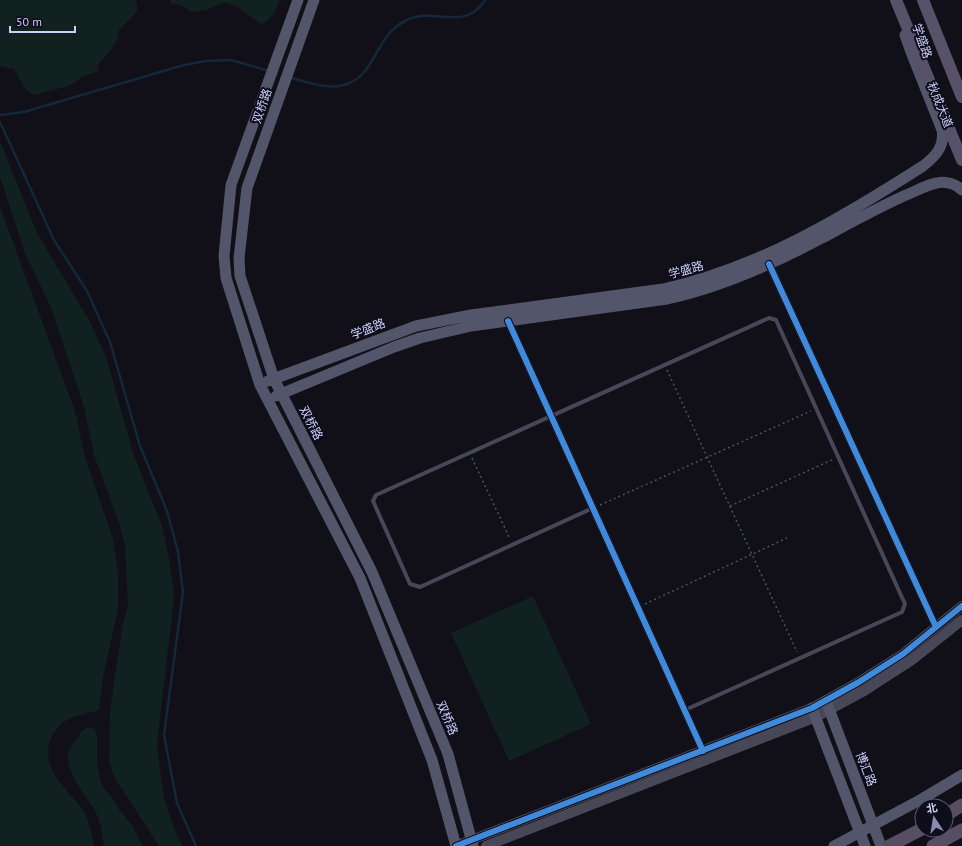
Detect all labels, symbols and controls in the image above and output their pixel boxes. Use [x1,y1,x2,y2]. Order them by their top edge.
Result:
scale bar [10,8,75,34]
text: 50 m [16,14,42,29]
street label: 学盛路 [910,21,935,60]
street label: 秋成大道 [925,80,956,130]
street label: 双桥路 [249,86,274,125]
street label: 学盛路 [667,258,705,281]
street label: 学盛路 [348,315,387,342]
street label: 双桥路 [297,403,326,442]
street label: 双桥路 [434,698,461,737]
street label: 博汇路 [853,749,880,788]
north arrow [914,798,954,838]
text: 北 [925,800,939,816]

